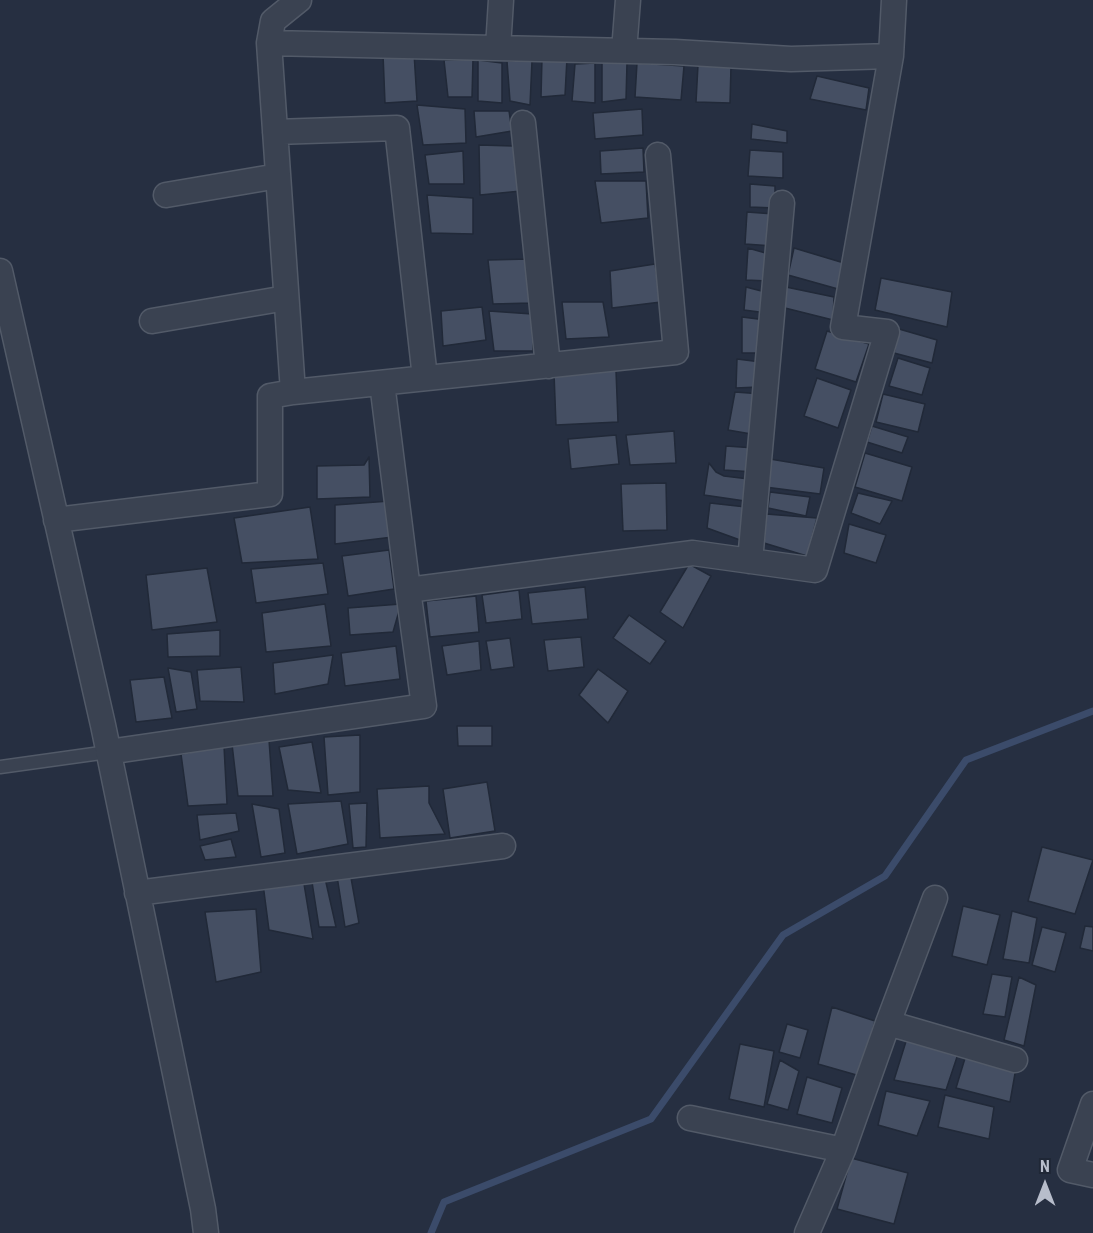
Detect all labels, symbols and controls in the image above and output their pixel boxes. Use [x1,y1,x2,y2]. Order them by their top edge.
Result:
north arrow [1015,1155,1075,1215]
text: N [1040,1157,1050,1176]

